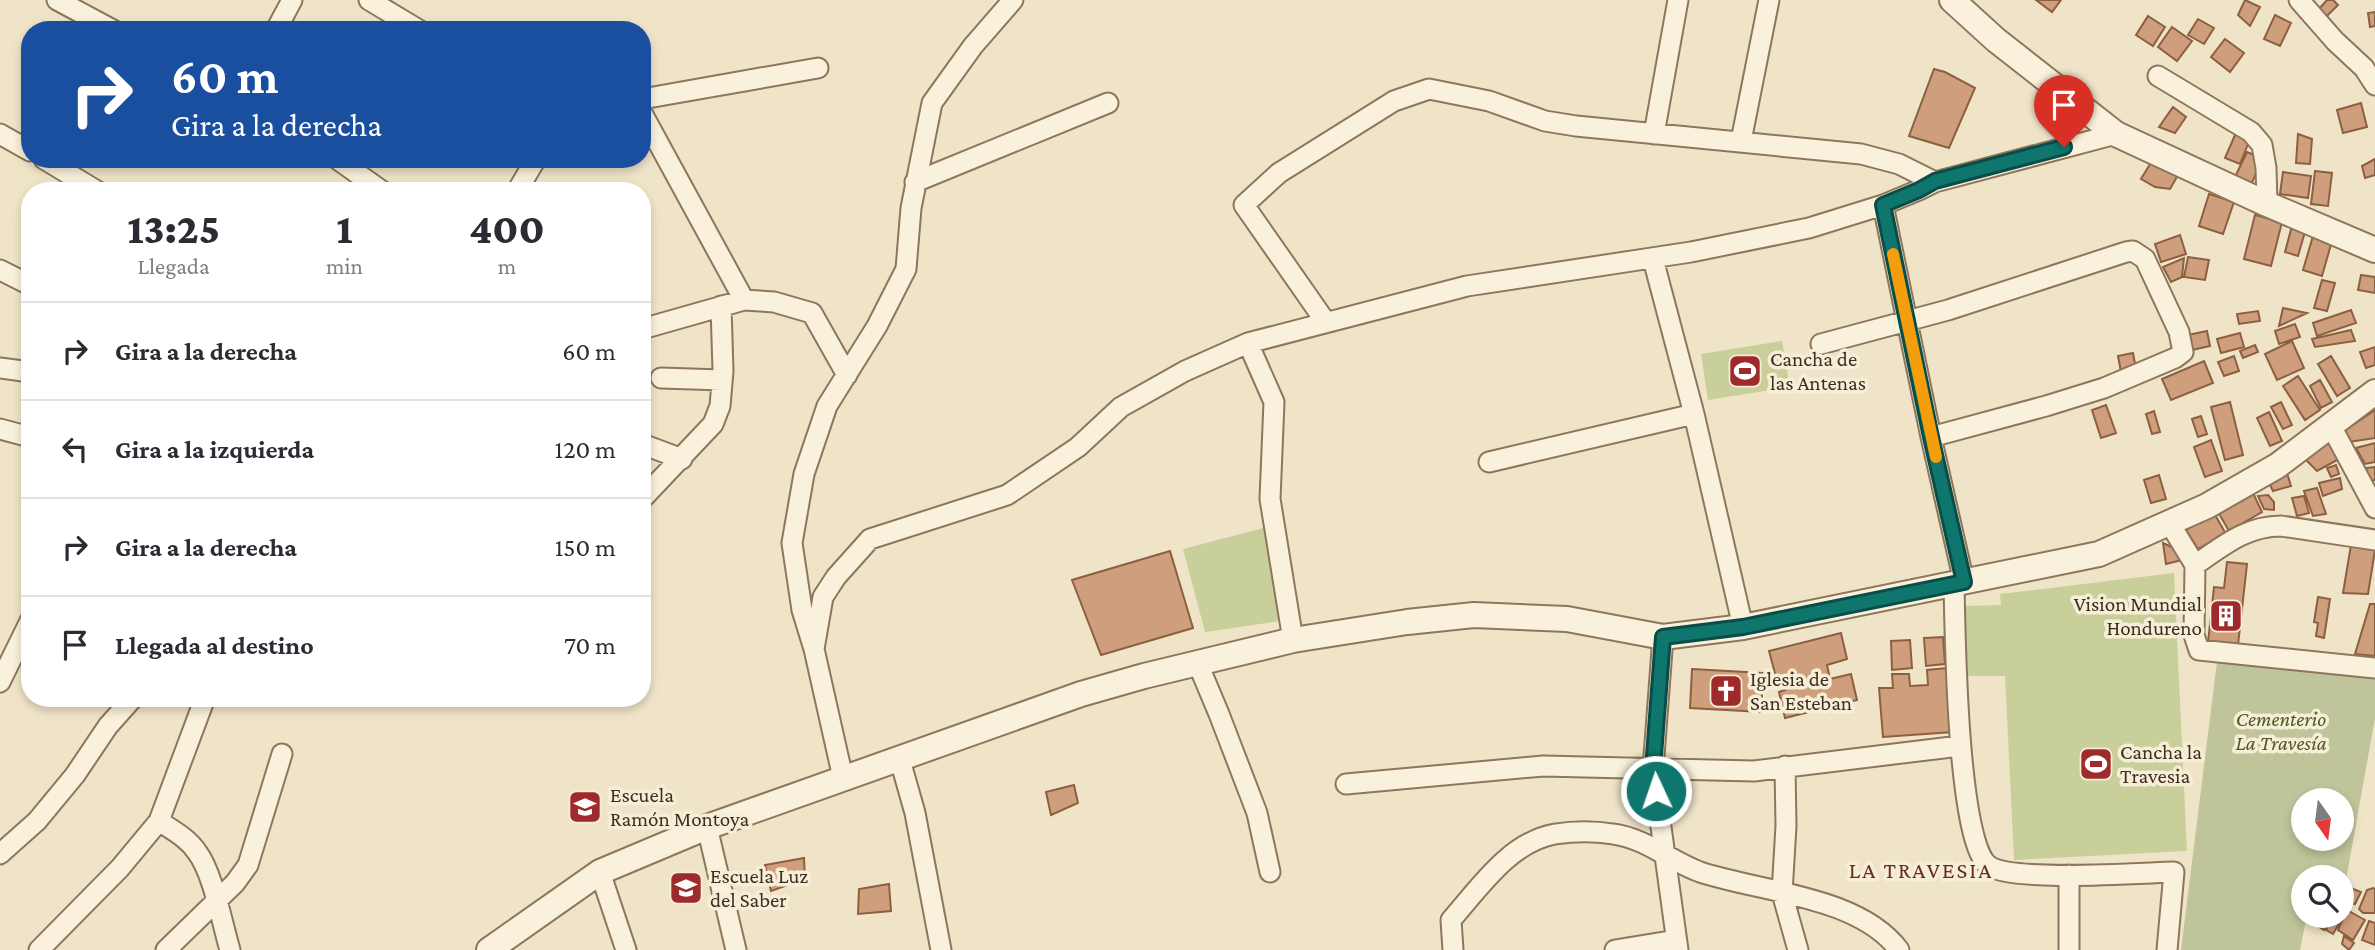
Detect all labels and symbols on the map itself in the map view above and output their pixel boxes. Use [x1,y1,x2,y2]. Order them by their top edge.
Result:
pin [2034,75,2094,147]
place label: Cancha de las Antenas [1770,347,1866,395]
sports icon: Cancha de las Antenas [1726,352,1764,390]
place label: Vision Mundial Hondureno [2074,592,2202,640]
building icon: Vision Mundial Hondureno [2207,597,2245,635]
place label: Iglesia de San Esteban [1750,667,1852,715]
church icon: Iglesia de San Esteban [1707,672,1745,710]
park label: Cementerio La Travesía [2235,707,2327,755]
place label: Cancha la Travesia [2120,740,2202,788]
sports icon: Cancha la Travesia [2077,745,2115,783]
position arrow [1619,754,1693,828]
place label: Escuela Ramón Montoya [610,783,750,831]
school or university icon: Escuela Ramón Montoya [566,788,604,826]
north arrow [2291,788,2354,850]
district label: LA TRAVESIA [1849,857,1993,883]
place label: Escuela Luz del Saber [710,864,808,912]
school or university icon: Escuela Luz del Saber [667,869,705,907]

